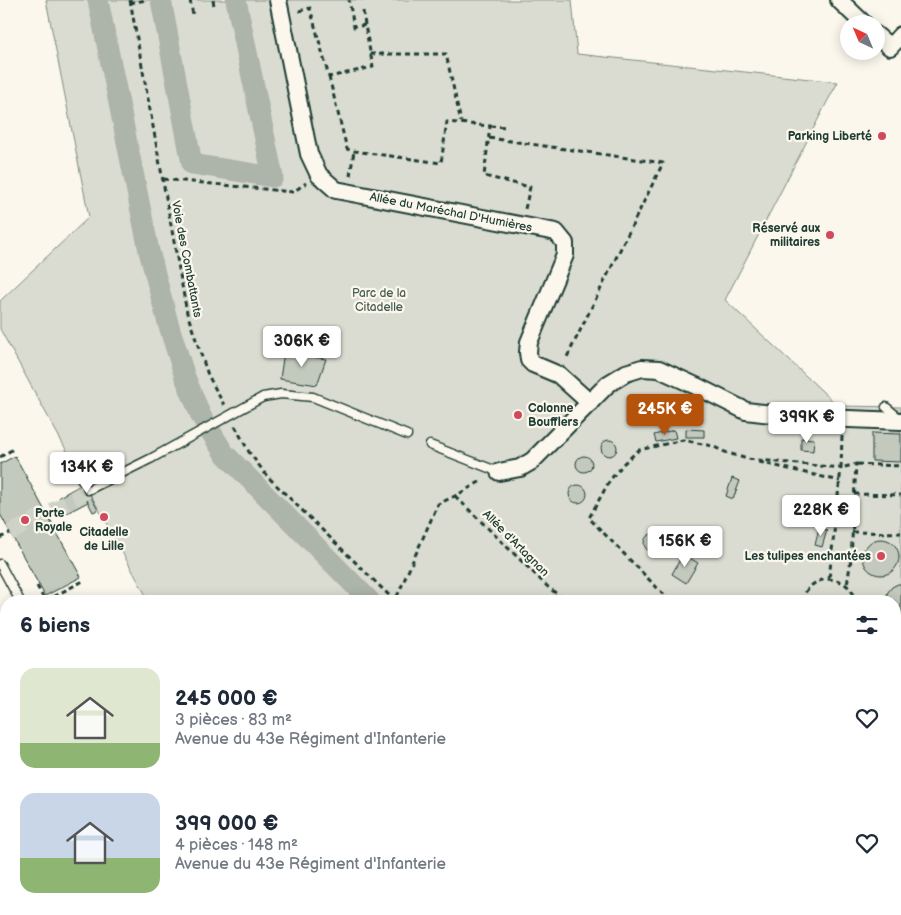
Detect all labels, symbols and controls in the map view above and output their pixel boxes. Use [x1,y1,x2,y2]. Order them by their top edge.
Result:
north arrow [840,15,885,60]
map controls [840,15,885,60]
place label: Parking Liberté [788,129,872,144]
marker: Parking Liberté [876,130,888,142]
street label: Allée du Maréchal D'Humières [368,189,533,236]
street label: Voie des Combattants [168,199,205,319]
place label: Réservé aux militaires [752,221,821,250]
marker: Réservé aux militaires [824,229,836,241]
park label: Parc de la Citadelle [352,286,406,315]
pin: 306K € [261,326,343,368]
text: 306K € [274,332,330,351]
pin: 245K € [624,394,706,436]
text: 245K € [638,400,692,419]
place label: Colonne Boufflers [528,401,578,430]
pin: 399K € [766,402,848,444]
text: 399K € [779,408,835,427]
marker: Colonne Boufflers [512,409,524,421]
pin: 134K € [46,452,128,494]
text: 134K € [61,458,113,477]
pin: 228K € [780,494,862,537]
text: 228K € [793,501,849,520]
place label: Porte Royale [35,506,72,535]
street label: Allée d'Artagnan [479,507,552,580]
marker: Citadelle de Lille [98,511,110,523]
marker: Porte Royale [19,514,31,526]
place label: Citadelle de Lille [79,525,129,554]
pin: 156K € [644,526,726,568]
text: 156K € [659,532,711,551]
place label: Les tulipes enchantées [745,549,871,564]
marker: Les tulipes enchantées [875,550,887,562]
icon: filters [853,611,881,639]
text: 6 biens [20,613,90,638]
text: 245 000 € [175,686,278,711]
icon: home [60,688,120,748]
icon: heart [853,704,881,732]
text: 3 pièces · 83 m² [175,711,292,730]
text: Avenue du 43e Régiment d'Infanterie [175,730,446,749]
text: 399 000 € [175,811,278,836]
icon: home [60,813,120,873]
icon: heart [853,829,881,857]
text: 4 pièces · 148 m² [175,836,298,855]
text: Avenue du 43e Régiment d'Infanterie [175,855,446,874]

